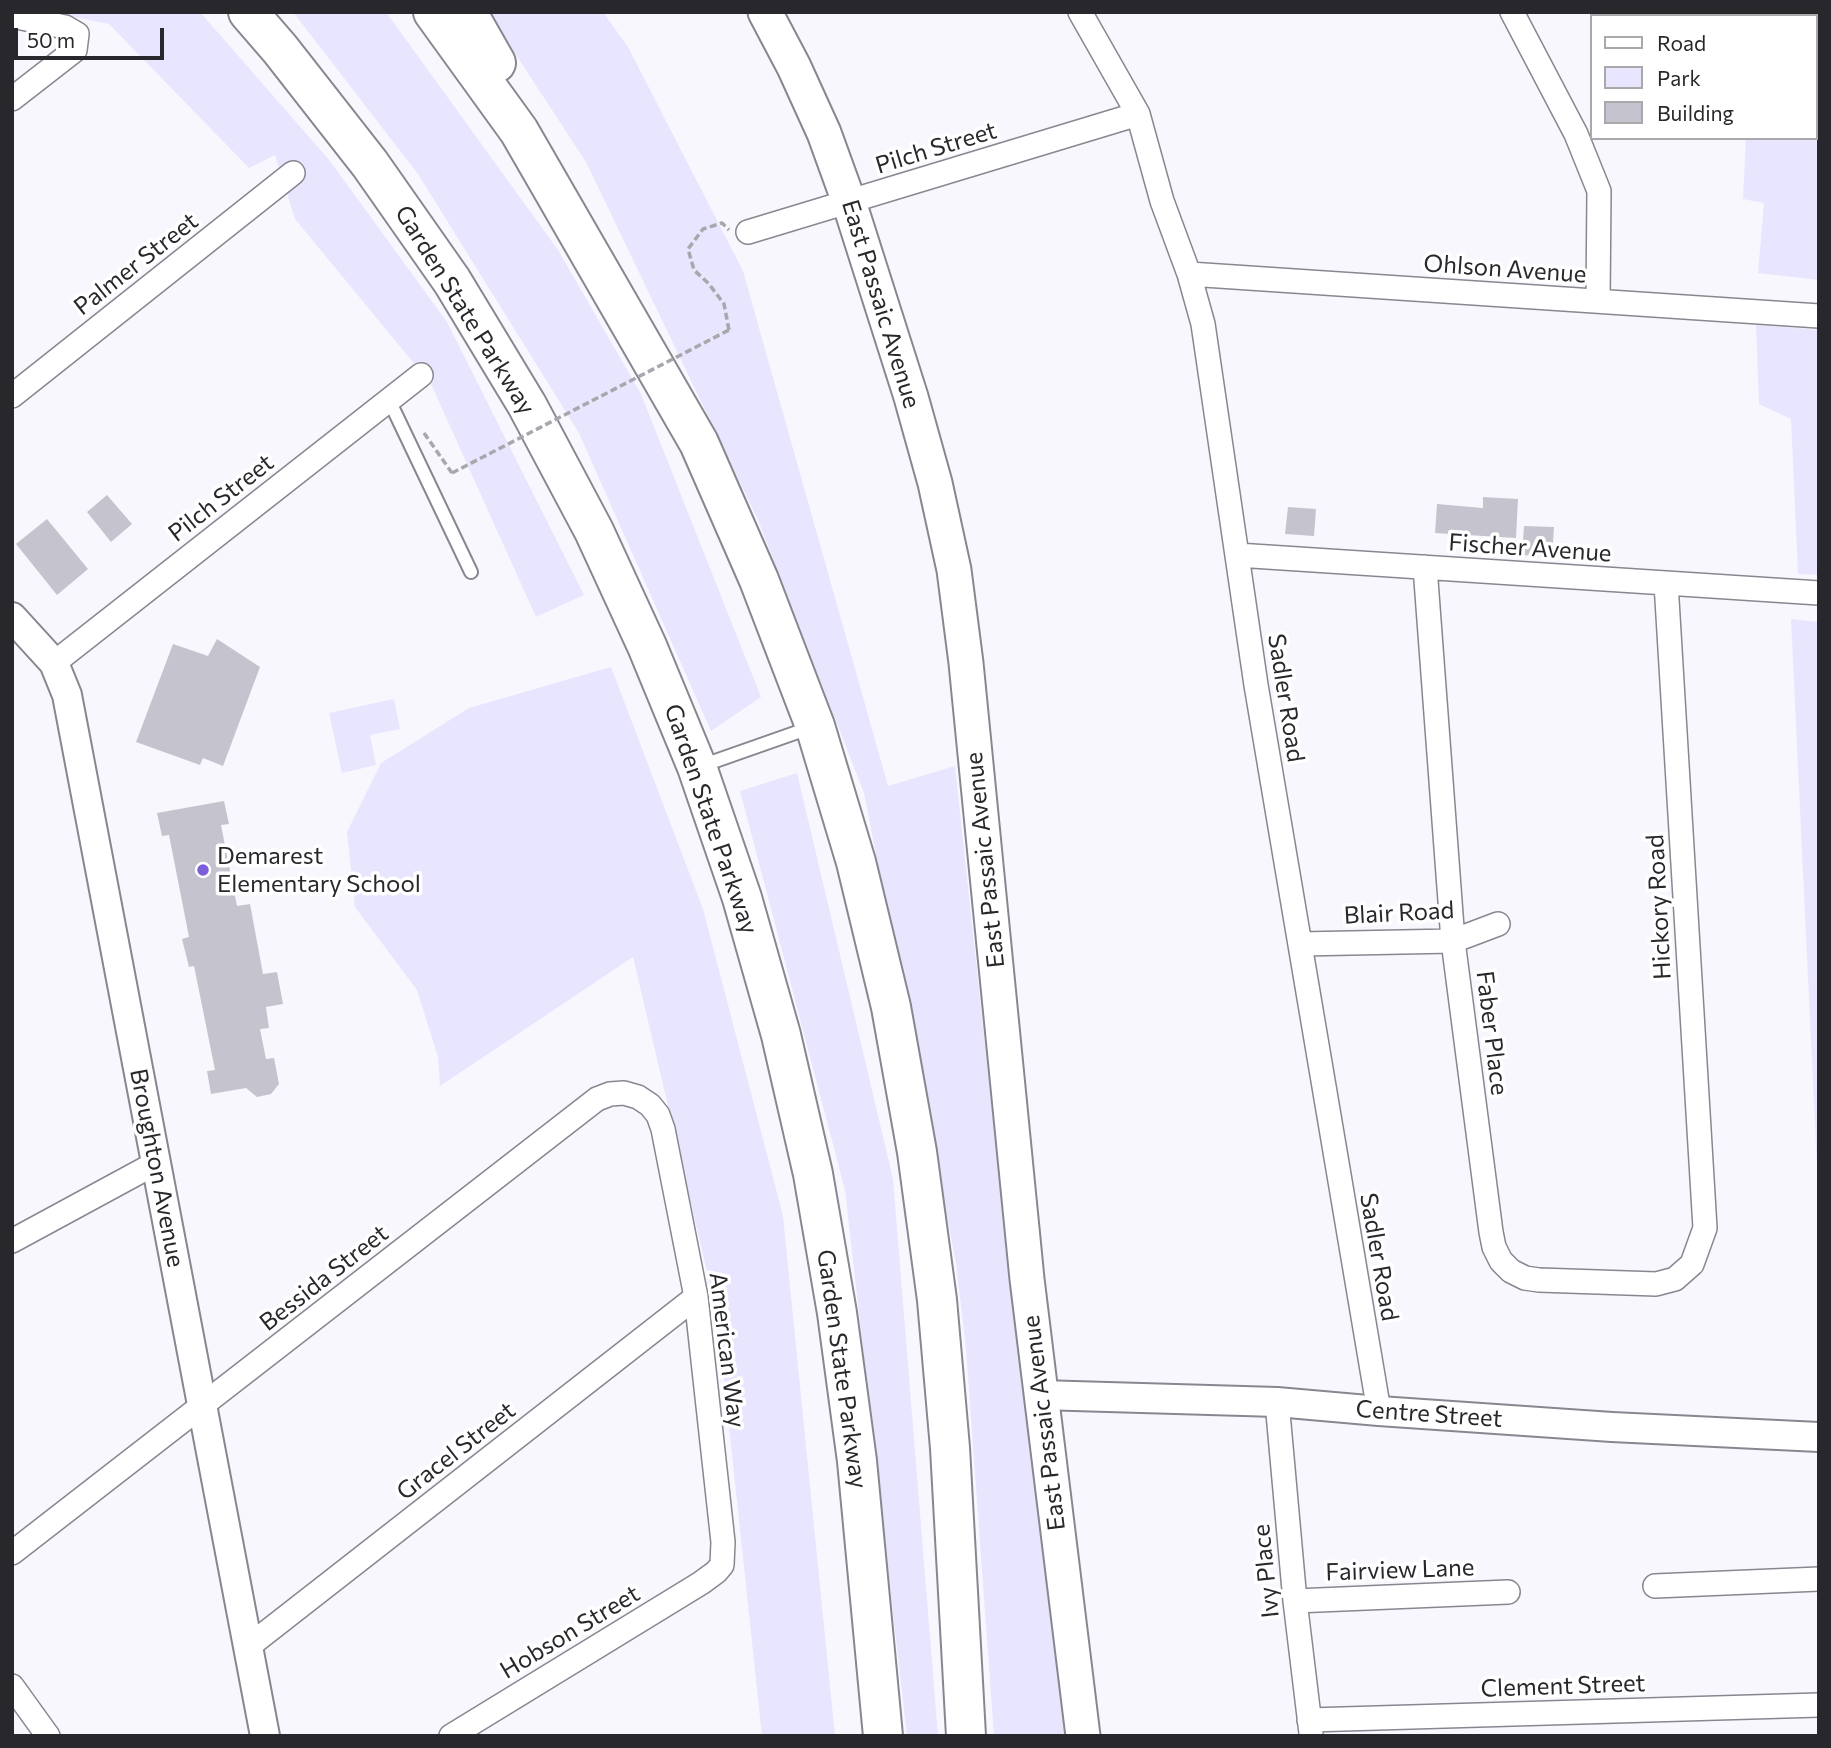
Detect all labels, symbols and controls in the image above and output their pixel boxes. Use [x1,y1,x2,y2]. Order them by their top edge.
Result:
scale bar [18,14,168,58]
legend [1590,14,1817,140]
text: 50 m [27,27,75,52]
text: Road [1657,30,1706,55]
text: Park [1657,65,1701,90]
text: Building [1657,100,1734,125]
street label: Pilch Street [872,116,1000,180]
street label: East Passaic Avenue [836,196,926,412]
street label: Garden State Parkway [389,200,541,420]
street label: Palmer Street [68,207,204,321]
street label: Ohlson Avenue [1423,249,1587,289]
street label: Pilch Street [163,448,279,548]
street label: Fischer Avenue [1448,528,1612,568]
street label: Sadler Road [1262,632,1310,764]
street label: Garden State Parkway [658,700,764,938]
street label: East Passaic Avenue [959,751,1011,969]
street label: Hickory Road [1641,834,1677,980]
place label: Demarest Elementary School [217,842,421,898]
marker: Demarest Elementary School [195,862,211,878]
street label: Blair Road [1343,896,1455,930]
street label: Faber Place [1470,969,1514,1097]
street label: Broughton Avenue [124,1066,190,1270]
street label: Sadler Road [1354,1191,1404,1323]
street label: Bessida Street [254,1219,394,1337]
street label: Garden State Parkway [811,1248,873,1490]
street label: American Way [703,1271,751,1429]
street label: East Passaic Avenue [1017,1314,1071,1532]
street label: Centre Street [1355,1395,1503,1433]
street label: Gracel Street [391,1396,521,1506]
street label: Ivy Place [1247,1523,1285,1619]
street label: Fairview Lane [1325,1553,1475,1587]
street label: Hobson Street [495,1579,645,1685]
street label: Clement Street [1480,1669,1646,1703]

